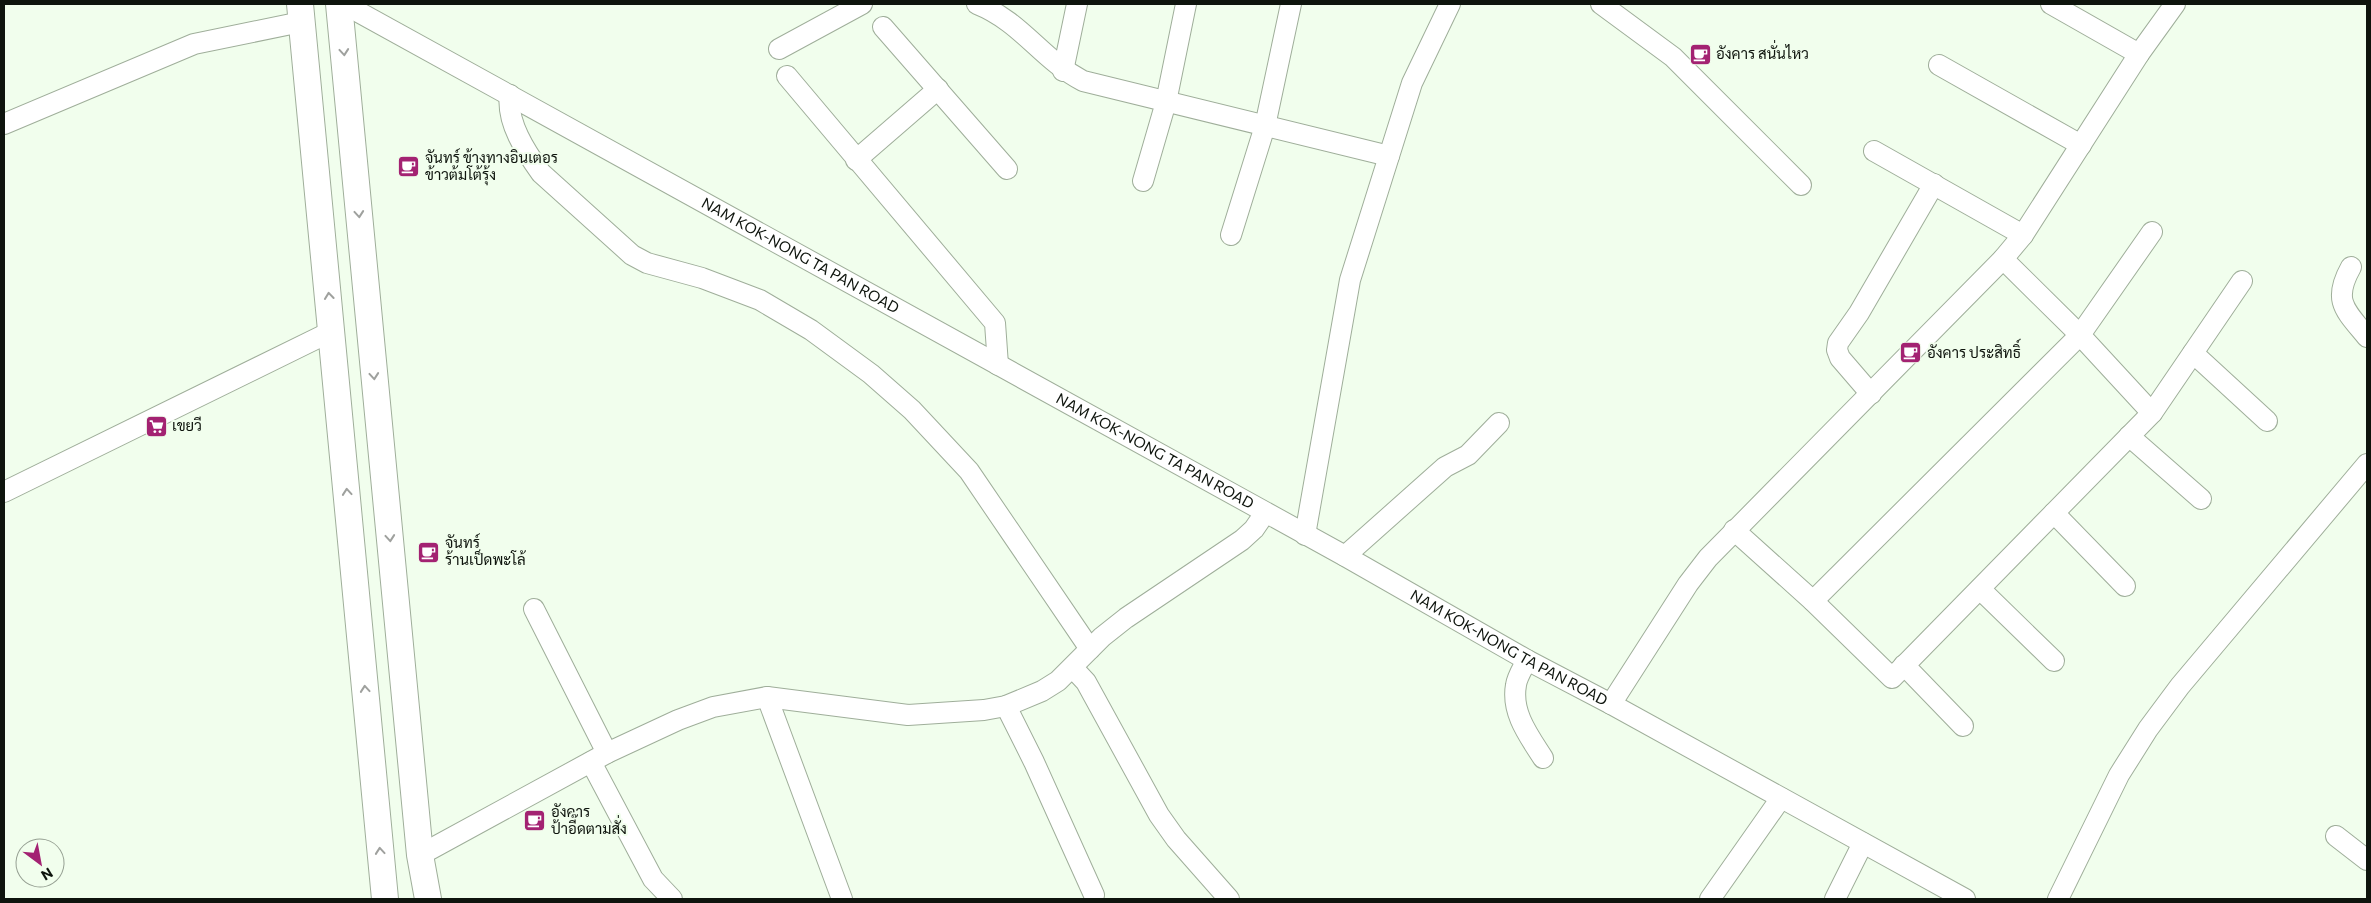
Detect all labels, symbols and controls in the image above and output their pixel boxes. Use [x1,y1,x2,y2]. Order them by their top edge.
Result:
place label: อังคาร สนั่นไหว [1716,39,1809,62]
cafe icon: อังคาร สนั่นไหว [1688,42,1712,66]
one-way arrow [338,49,349,57]
place label: จันทร์ ข้างทางอินเตอร ข้าวต้มโต้รุ้ง [425,148,558,186]
cafe icon: จันทร์ ข้างทางอินเตอร ข้าวต้มโต้รุ้ง [397,155,421,179]
street label: NAM KOK-NONG TA PAN ROAD [699,193,903,316]
one-way arrow [353,210,364,218]
one-way arrow [323,291,334,299]
place label: อังคาร ประสิทธิ์ [1927,338,2021,361]
cafe icon: อังคาร ประสิทธิ์ [1899,341,1923,365]
one-way arrow [369,372,380,380]
street label: NAM KOK-NONG TA PAN ROAD [1053,389,1257,512]
supermarket icon: เขยวี [144,414,168,438]
place label: เขยวี [172,416,202,434]
one-way arrow [342,488,353,496]
place label: จันทร์ ร้านเป็ดพะโล้ [445,533,526,568]
one-way arrow [384,534,395,542]
cafe icon: จันทร์ ร้านเป็ดพะโล้ [417,540,441,564]
street label: NAM KOK-NONG TA PAN ROAD [1407,585,1611,709]
one-way arrow [360,685,371,693]
place label: อังคาร ป้าอี๊ดตามสั่ง [551,802,627,837]
cafe icon: อังคาร ป้าอี๊ดตามสั่ง [523,809,547,833]
north arrow [15,838,65,888]
one-way arrow [375,847,386,855]
text: N [38,864,56,884]

